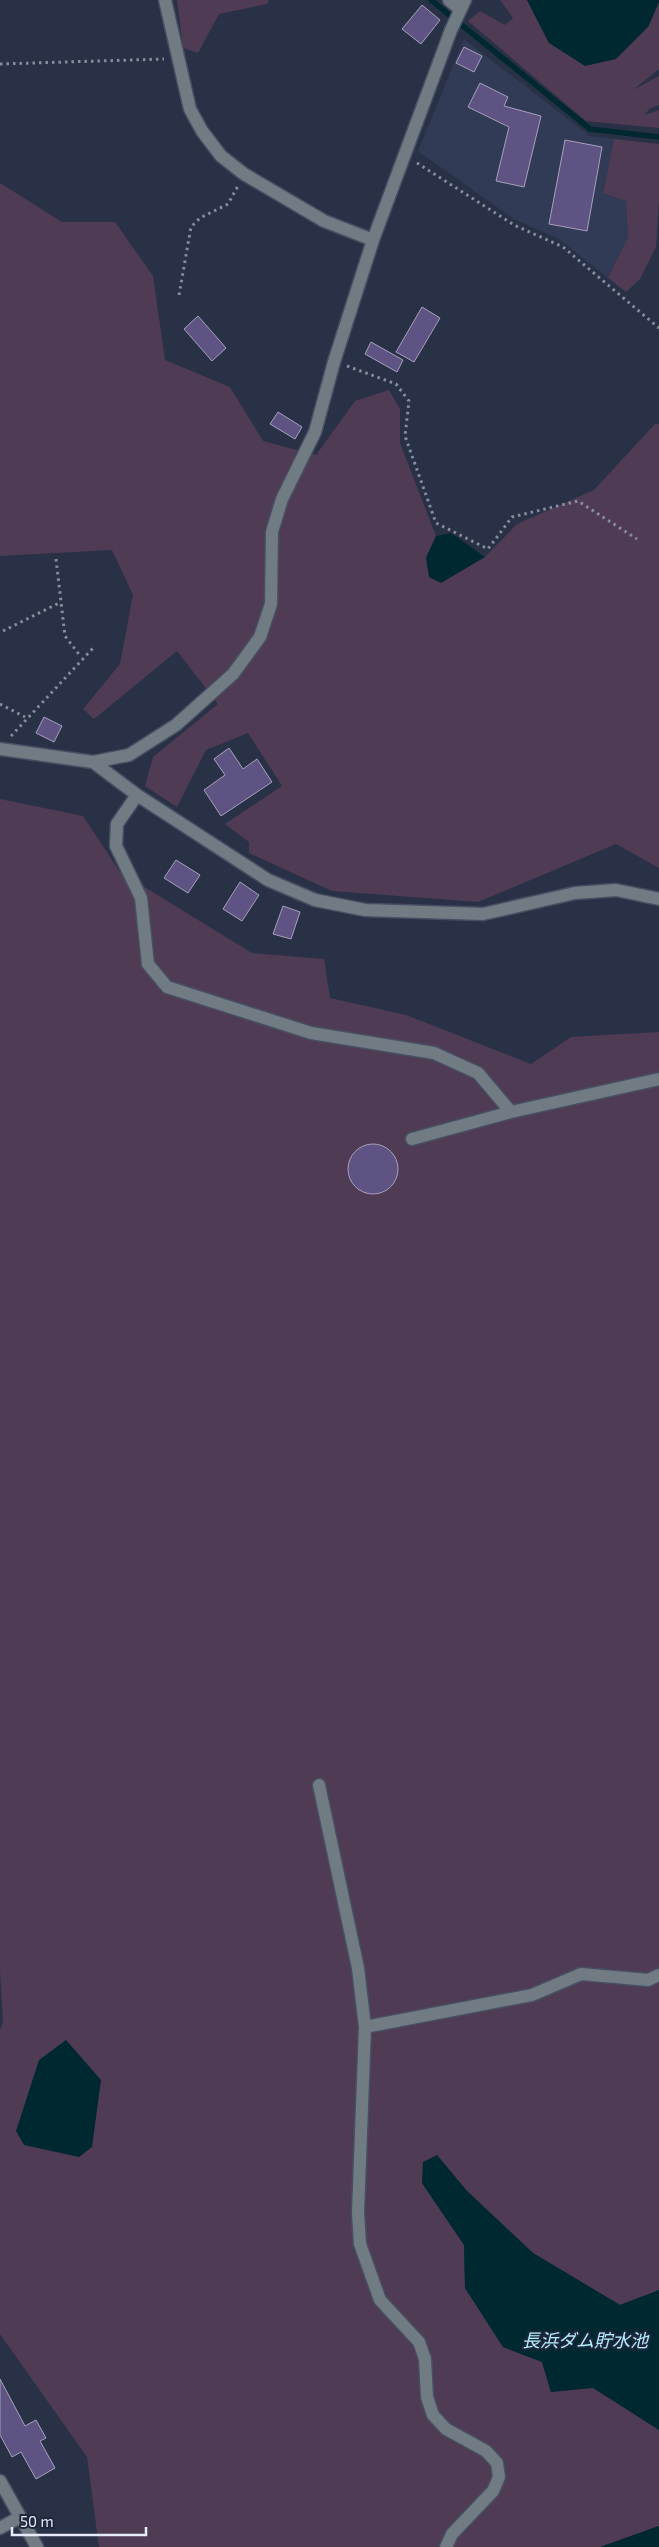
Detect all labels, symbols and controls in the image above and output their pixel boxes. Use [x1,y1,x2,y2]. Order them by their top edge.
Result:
water label: 長浜ダム貯水池 [522,2329,650,2351]
scale bar [12,2504,146,2536]
text: 50 m [20,2512,54,2530]

